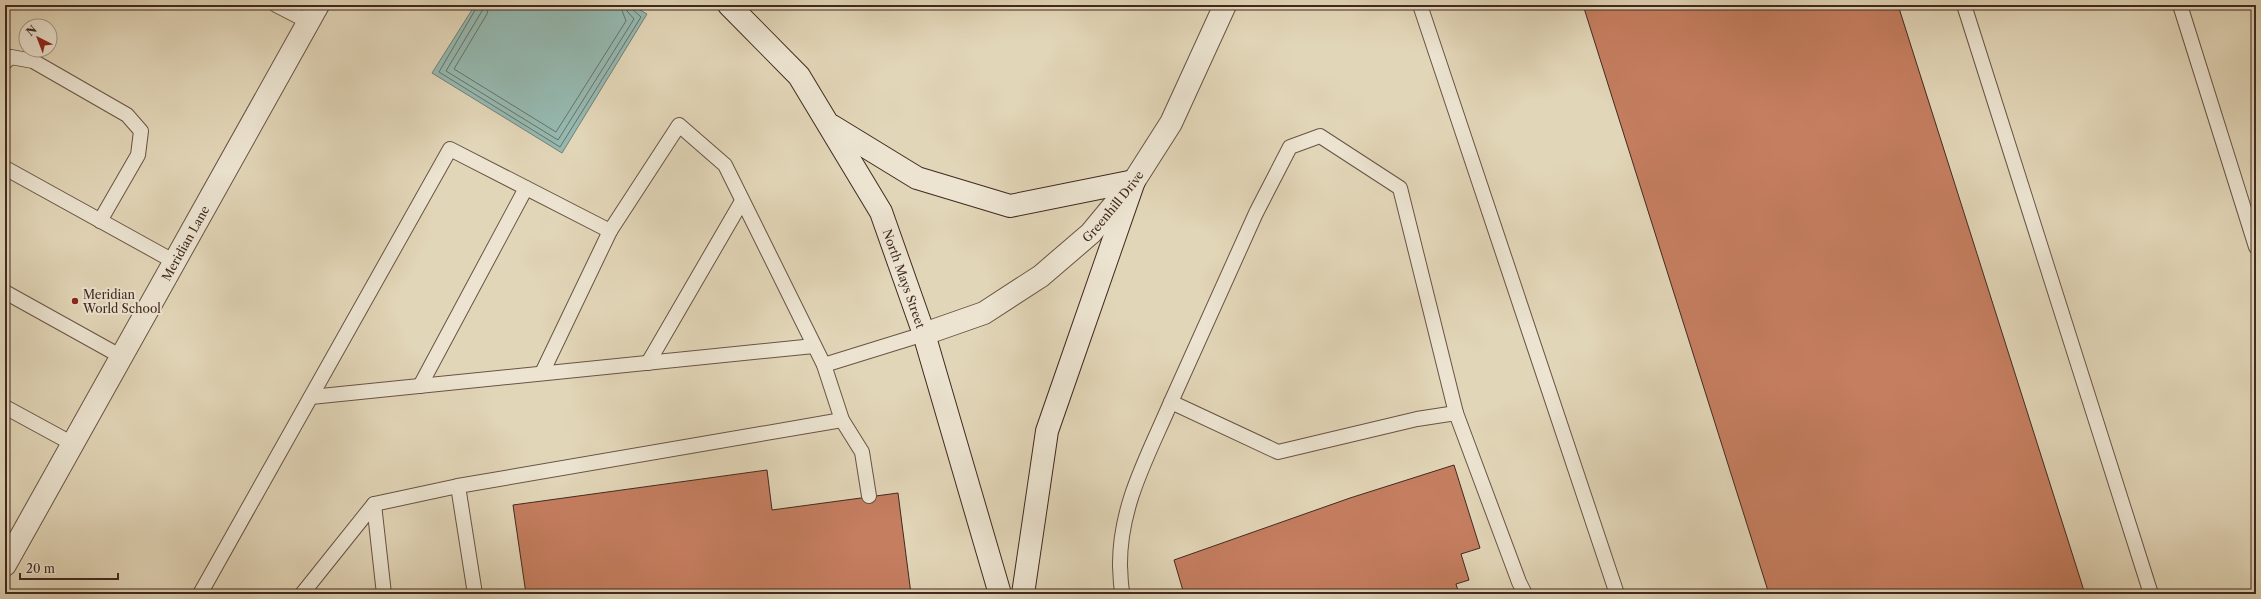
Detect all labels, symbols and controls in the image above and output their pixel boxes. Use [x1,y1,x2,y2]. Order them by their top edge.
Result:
north arrow [18,18,58,58]
text: N [23,22,40,39]
street label: Greenhill Drive [1079,167,1146,245]
street label: Meridian Lane [158,202,212,283]
street label: North Mays Street [880,227,929,331]
place label: Meridian World School [82,287,161,316]
marker: Meridian World School [70,296,80,306]
scale bar [20,555,118,581]
text: 20 m [26,561,55,576]

